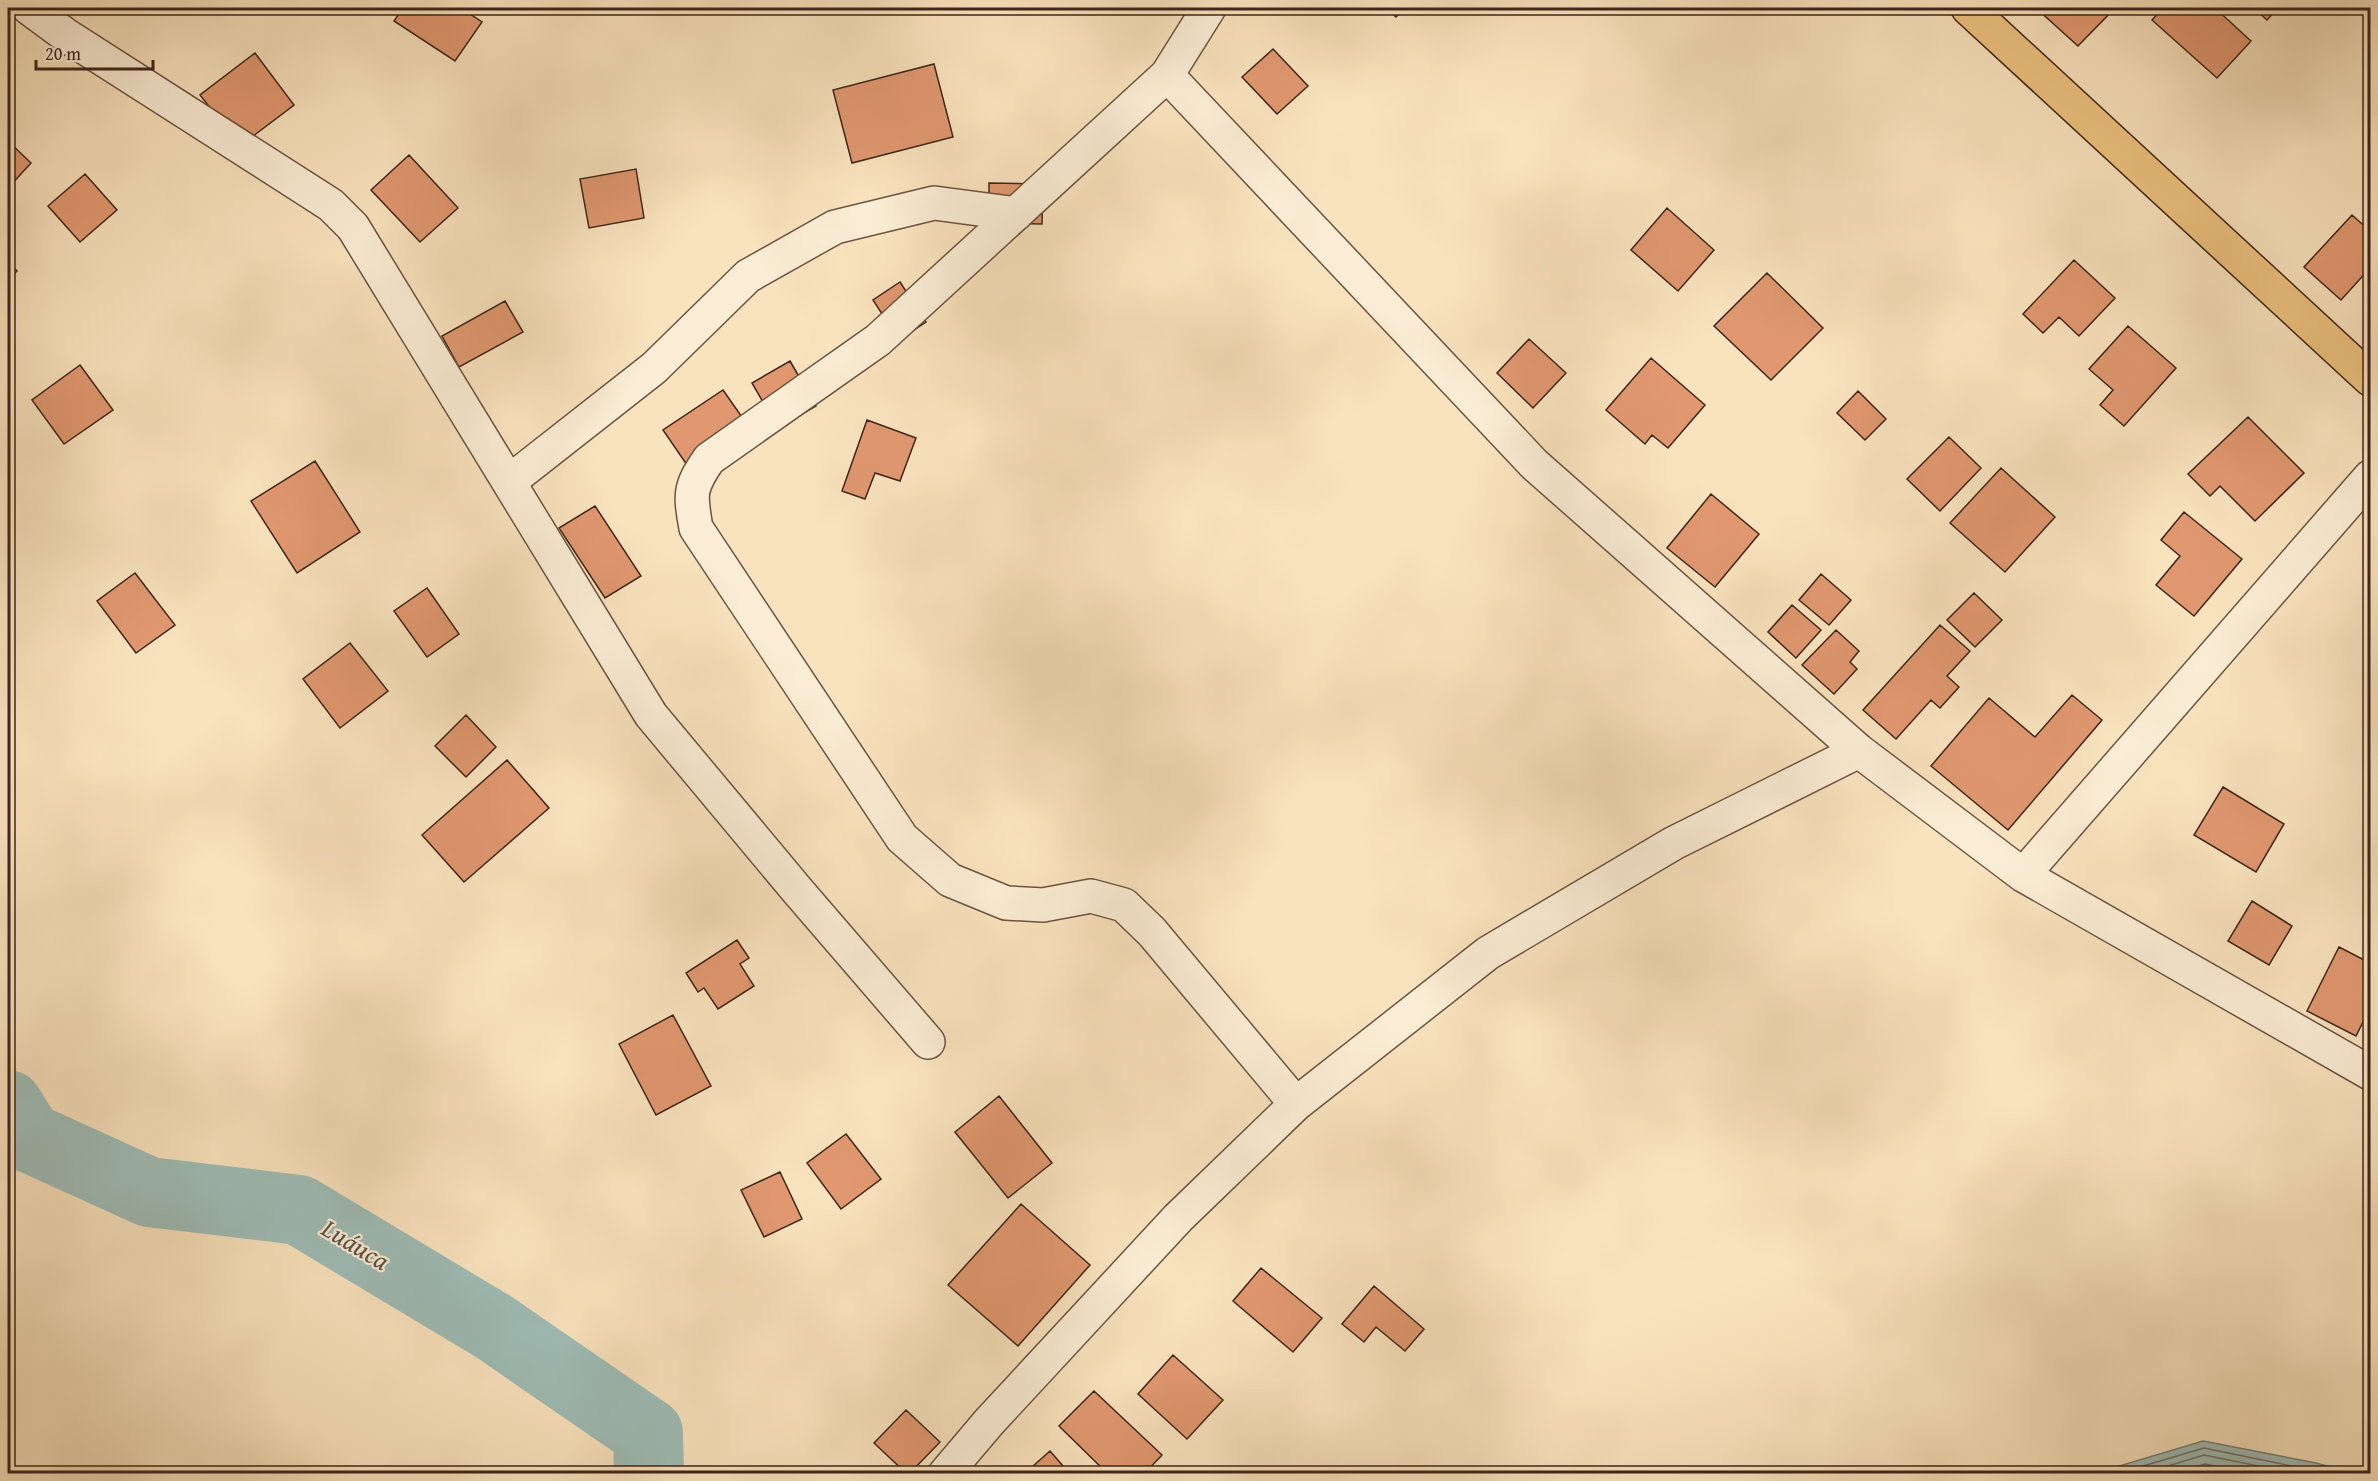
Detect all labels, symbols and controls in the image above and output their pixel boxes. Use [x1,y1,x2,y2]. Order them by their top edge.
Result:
scale bar [36,33,153,71]
text: 20 m [45,40,81,67]
water label: Luáuca [314,1208,397,1280]

